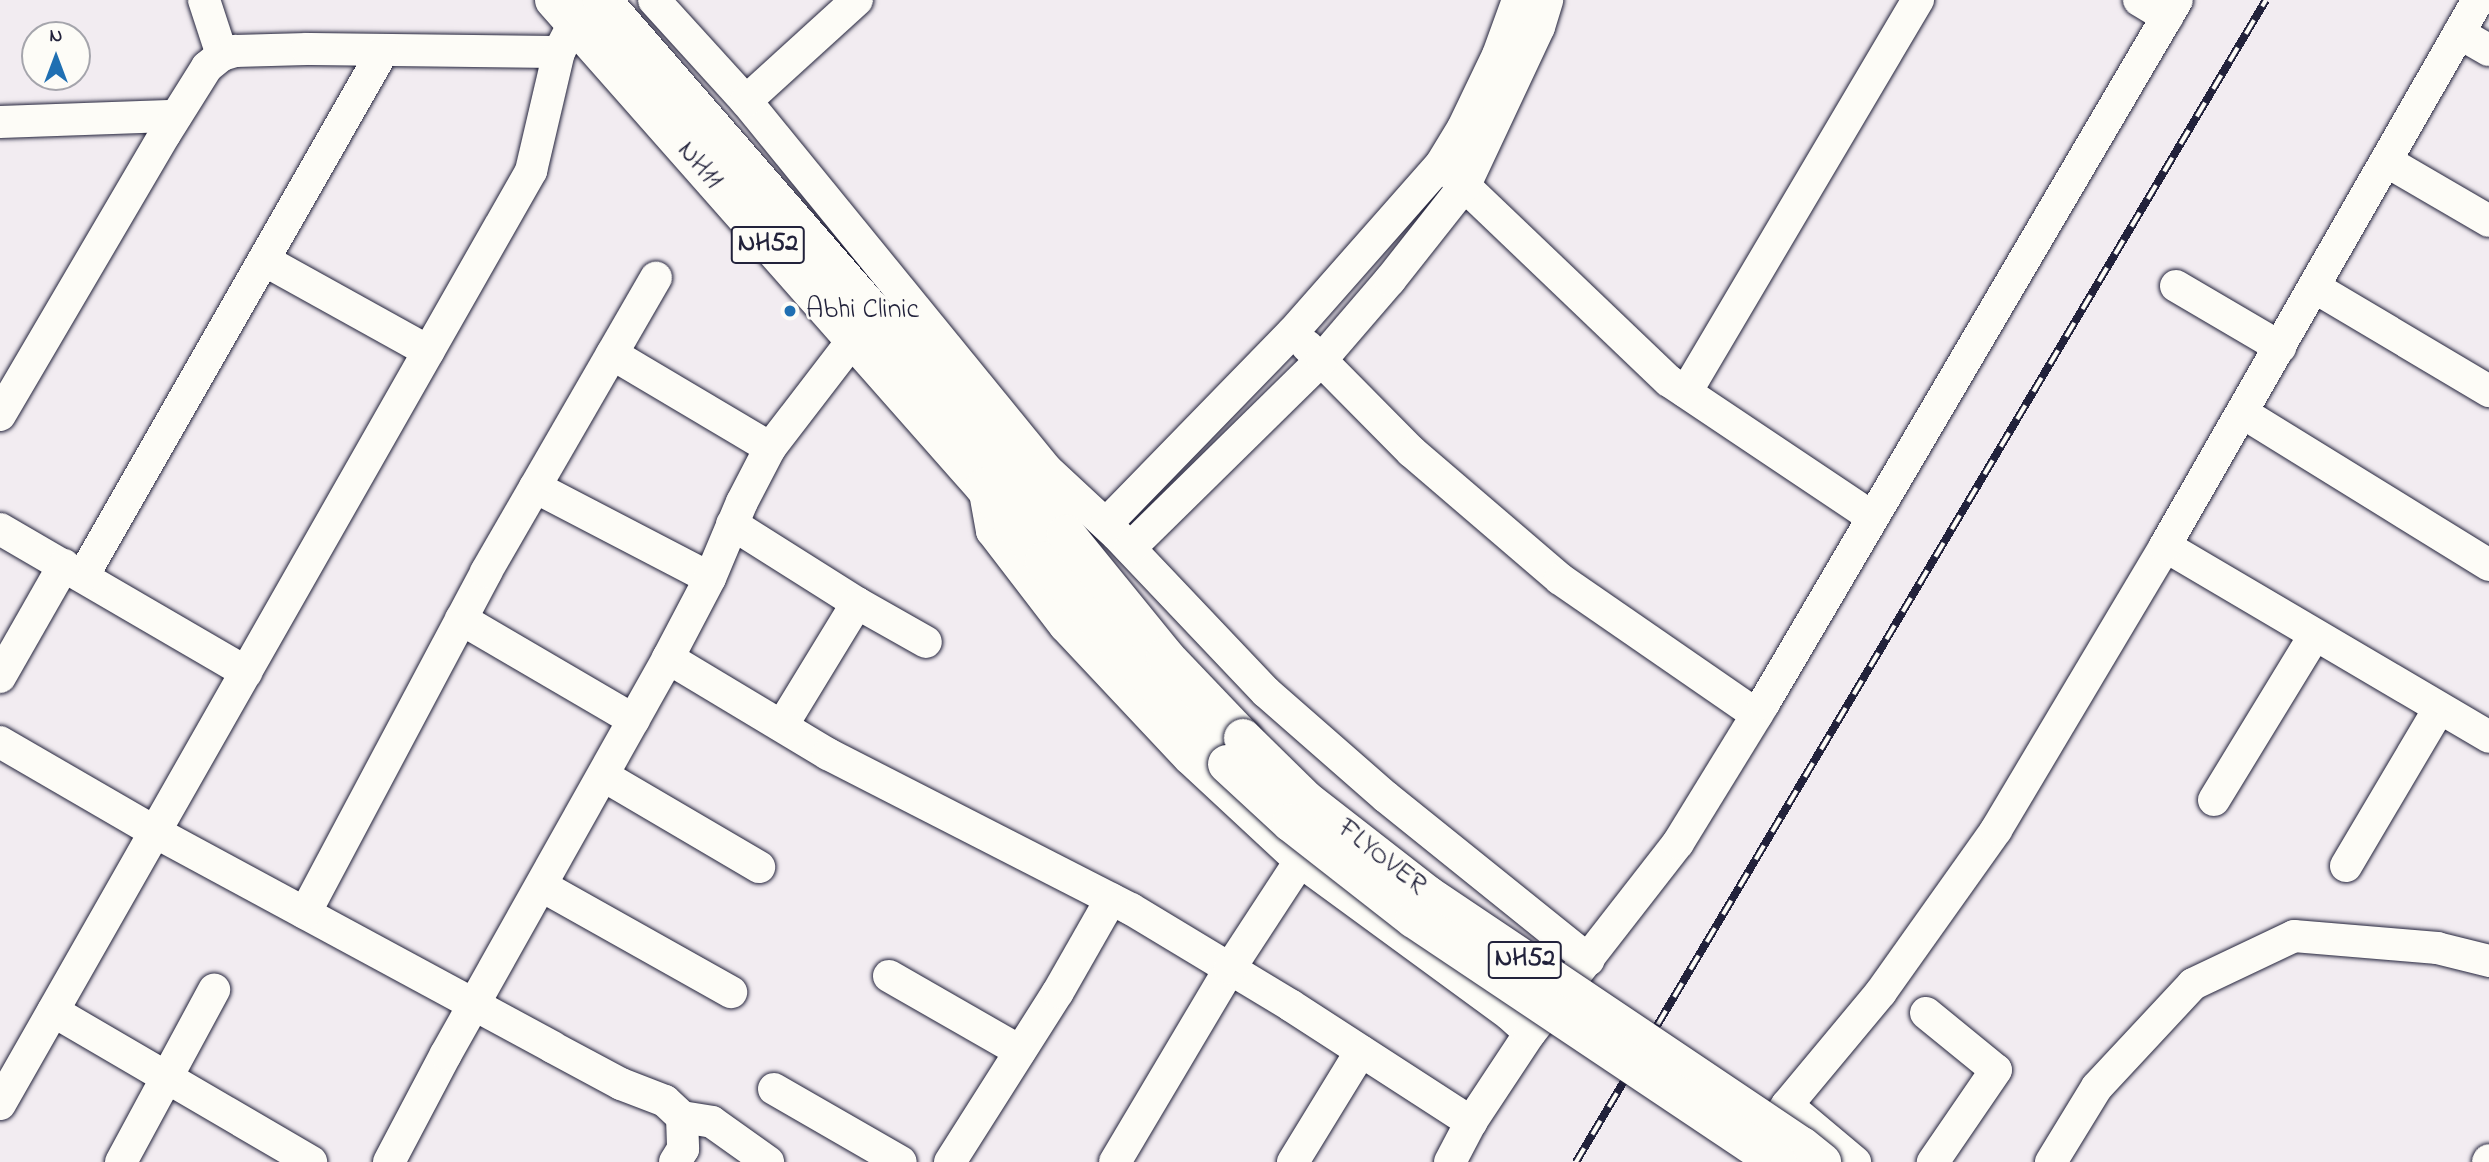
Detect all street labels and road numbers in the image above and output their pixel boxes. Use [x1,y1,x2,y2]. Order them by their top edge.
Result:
street label: NH11 [669,135,729,197]
road number: NH52 [730,222,806,268]
street label: FLYOVER [1330,813,1432,903]
road number: NH52 [1486,937,1564,982]

